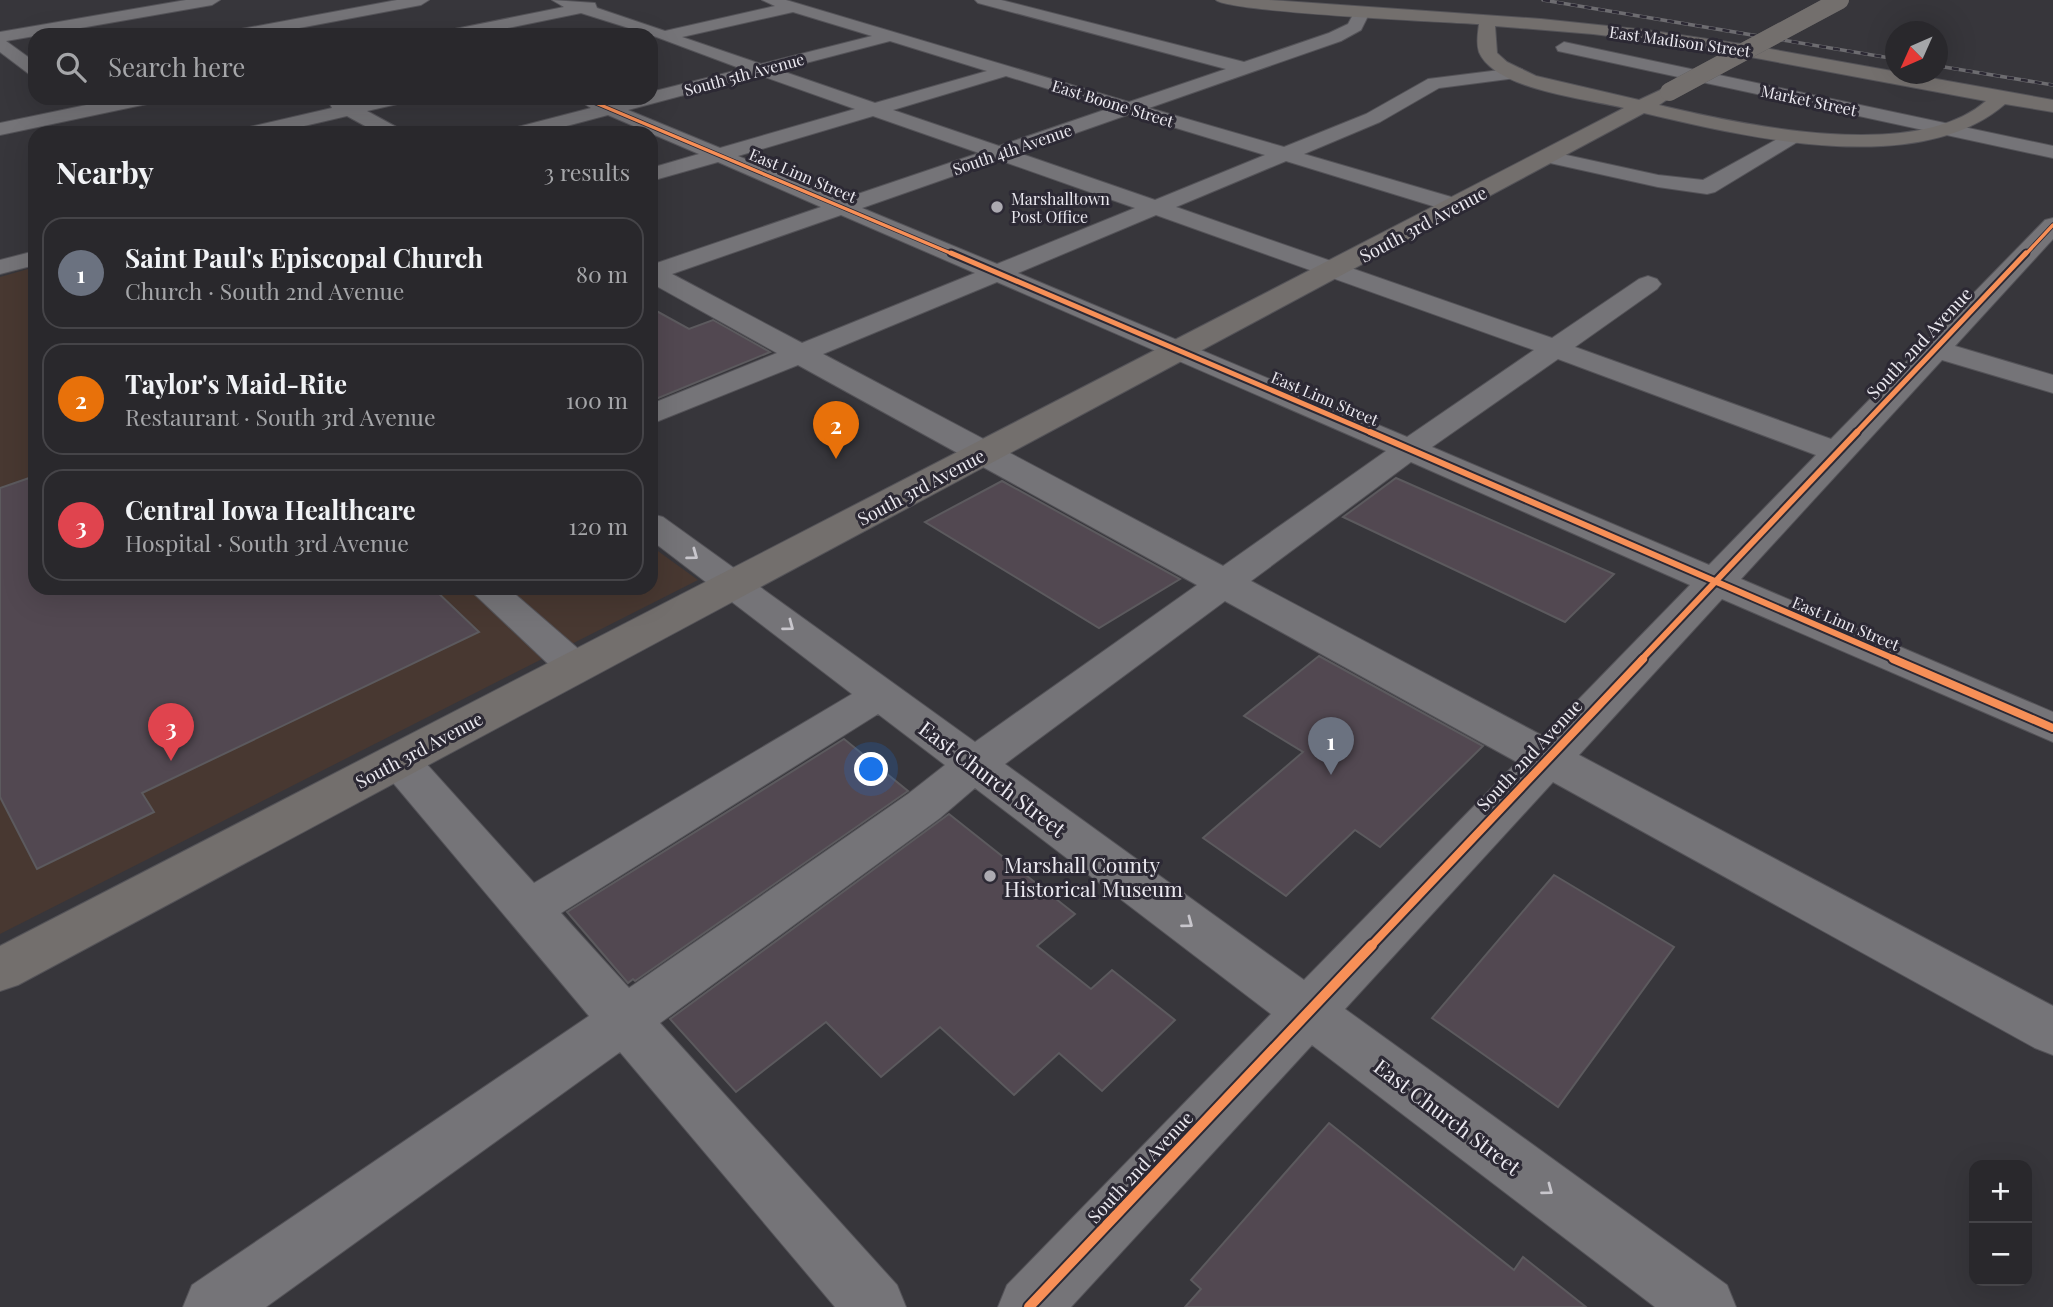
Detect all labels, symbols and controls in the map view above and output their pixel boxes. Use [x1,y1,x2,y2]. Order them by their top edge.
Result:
street label: East Madison Street [1608,21,1752,61]
north arrow [1885,21,1948,84]
search box [28,28,658,105]
icon: search [52,48,90,86]
street label: South 5th Avenue [682,48,806,100]
text: Search here [108,49,245,84]
street label: East Boone Street [1050,74,1177,132]
street label: Market Street [1759,80,1859,120]
street label: South 4th Avenue [950,119,1074,179]
street label: East Linn Street [746,143,860,207]
text: Nearby [56,152,154,192]
text: 3 results [544,156,630,187]
street label: South 3rd Avenue [1355,180,1491,268]
place label: Marshalltown Post Office [1011,188,1110,227]
marker: Marshalltown Post Office [989,199,1005,215]
text: Saint Paul's Episcopal Church [125,240,483,275]
text: 1 [77,258,85,289]
text: 80 m [576,258,628,289]
text: Church · South 2nd Avenue [125,275,404,306]
street label: South 2nd Avenue [1861,282,1977,404]
text: Taylor's Maid-Rite [125,366,347,401]
street label: East Linn Street [1268,366,1382,430]
text: 2 [75,384,87,415]
text: 100 m [566,384,628,415]
text: Restaurant · South 3rd Avenue [125,401,436,432]
pin: 2 [813,401,859,459]
street label: South 3rd Avenue [853,443,989,531]
text: Central Iowa Healthcare [125,492,416,527]
text: 3 [75,510,87,541]
text: 120 m [569,510,628,541]
text: Hospital · South 3rd Avenue [125,527,409,558]
one-way arrow [685,546,698,559]
street label: East Linn Street [1789,591,1903,655]
one-way arrow [782,618,794,630]
street label: South 2nd Avenue [1471,694,1587,816]
pin: 3 [148,703,194,761]
street label: South 3rd Avenue [351,706,487,794]
street label: East Church Street [914,714,1073,843]
pin: 1 [1308,717,1354,775]
your location [854,752,888,786]
place label: Marshall County Historical Museum [1004,850,1183,902]
marker: Marshall County Historical Museum [982,868,998,884]
one-way arrow [1180,915,1193,927]
street label: East Church Street [1369,1052,1528,1181]
street label: South 2nd Avenue [1082,1106,1198,1228]
map controls [1969,1160,2032,1286]
button: + [1969,1160,2032,1223]
one-way arrow [1540,1182,1552,1194]
button: − [1969,1223,2032,1286]

